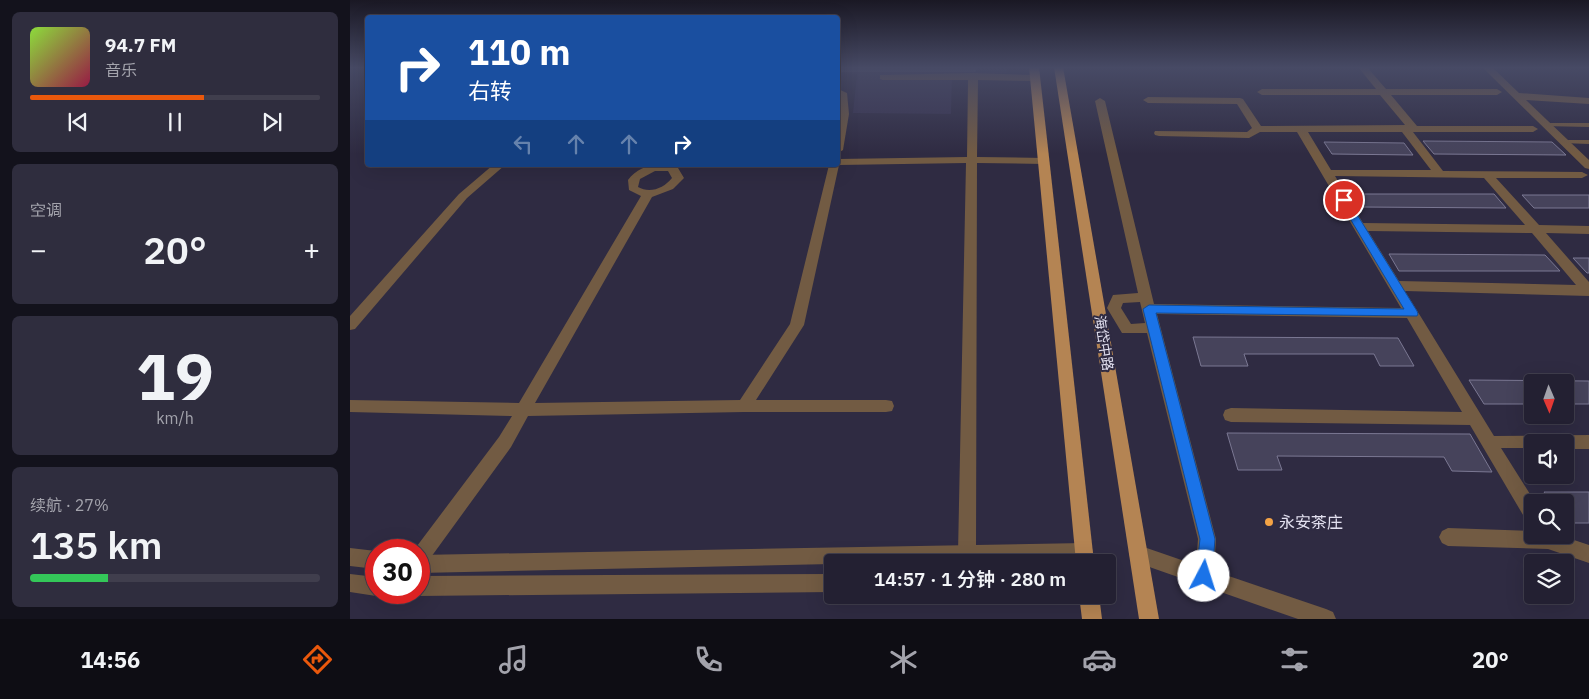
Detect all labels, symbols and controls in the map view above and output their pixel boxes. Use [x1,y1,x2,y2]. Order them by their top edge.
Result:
text: 110 m [468,29,571,75]
text: 94.7 FM [105,33,176,57]
icon: right [385,35,450,100]
text: 音乐 [105,60,137,80]
text: 右转 [468,76,512,105]
icon: previous [64,108,92,136]
icon: pause [161,108,189,136]
icon: next [258,108,286,136]
icon: left [509,130,537,158]
icon: ahead [562,130,590,158]
icon: ahead [615,130,643,158]
icon: right [668,130,696,158]
pin [1323,179,1365,221]
icon: arrive [1330,186,1358,214]
text: 空调 [30,200,62,220]
text: 20° [143,225,207,274]
text: − [30,231,47,268]
text: + [303,231,320,268]
street label: 海岱中路 [1091,314,1117,372]
text: 19 [136,333,214,418]
north arrow [1524,374,1574,424]
map controls [1524,374,1574,604]
text: km/h [156,408,194,428]
button: sound [1524,434,1574,484]
button: search [1524,494,1574,544]
text: 续航 · 27% [30,495,109,515]
place label: 永安茶庄 [1279,512,1343,532]
marker: 永安茶庄 [1263,516,1275,528]
text: 135 km [30,520,162,569]
speed limit sign: 30 [365,539,430,604]
position arrow [1177,549,1229,601]
button: layers [1524,554,1574,604]
text: 14:57 · 1 分钟 · 280 m [874,567,1066,591]
icon: directions [300,642,335,677]
icon: music [496,642,531,677]
icon: phone [691,642,726,677]
icon: climate [886,642,921,677]
icon: car [1082,642,1117,677]
icon: filters [1277,642,1312,677]
text: 14:56 [80,645,140,674]
text: 20° [1472,645,1509,674]

